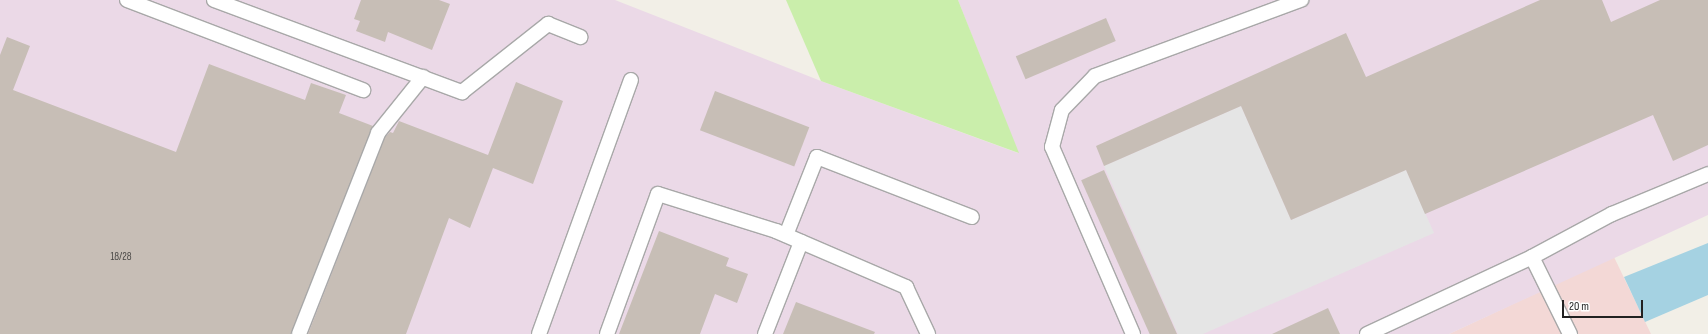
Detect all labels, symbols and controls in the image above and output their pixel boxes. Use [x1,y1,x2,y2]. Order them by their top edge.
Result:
house number: 18/28 [110,250,132,264]
scale bar [1564,292,1645,318]
text: 20 m [1569,299,1589,314]

